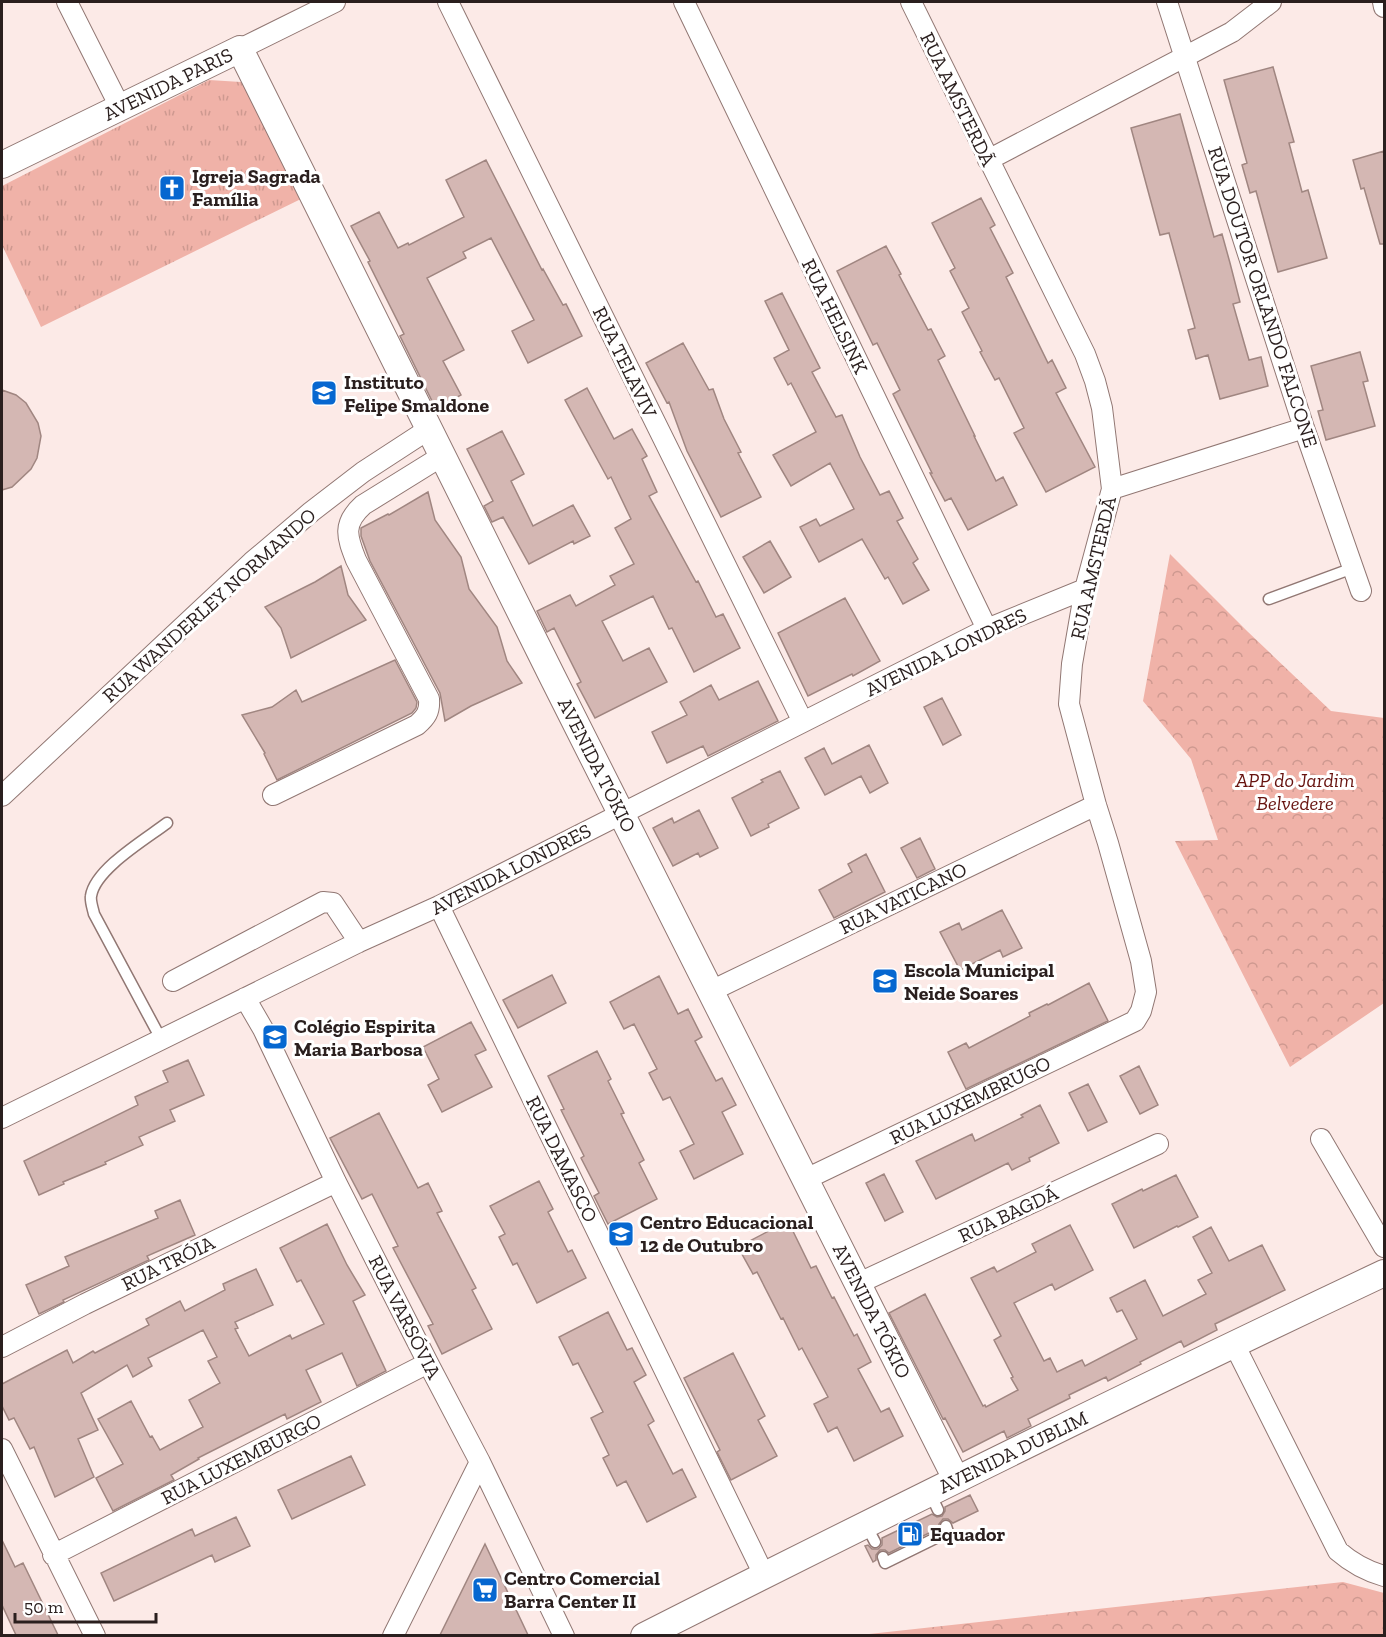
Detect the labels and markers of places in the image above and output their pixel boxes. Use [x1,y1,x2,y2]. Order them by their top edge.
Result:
place label: Igreja Sagrada Família [192,164,321,211]
church icon: Igreja Sagrada Família [157,173,187,203]
place label: Instituto Felipe Smaldone [344,370,489,417]
school or university icon: Instituto Felipe Smaldone [309,378,339,408]
place label: Escola Municipal Neide Soares [904,958,1055,1005]
school or university icon: Escola Municipal Neide Soares [870,966,900,996]
place label: Colégio Espirita Maria Barbosa [294,1014,436,1061]
school or university icon: Colégio Espirita Maria Barbosa [260,1022,290,1052]
place label: Centro Educacional 12 de Outubro [640,1210,814,1257]
school or university icon: Centro Educacional 12 de Outubro [606,1219,636,1249]
fuel station icon: Equador [895,1519,925,1549]
place label: Equador [930,1522,1006,1546]
place label: Centro Comercial Barra Center II [504,1566,660,1613]
supermarket icon: Centro Comercial Barra Center II [470,1575,500,1605]

